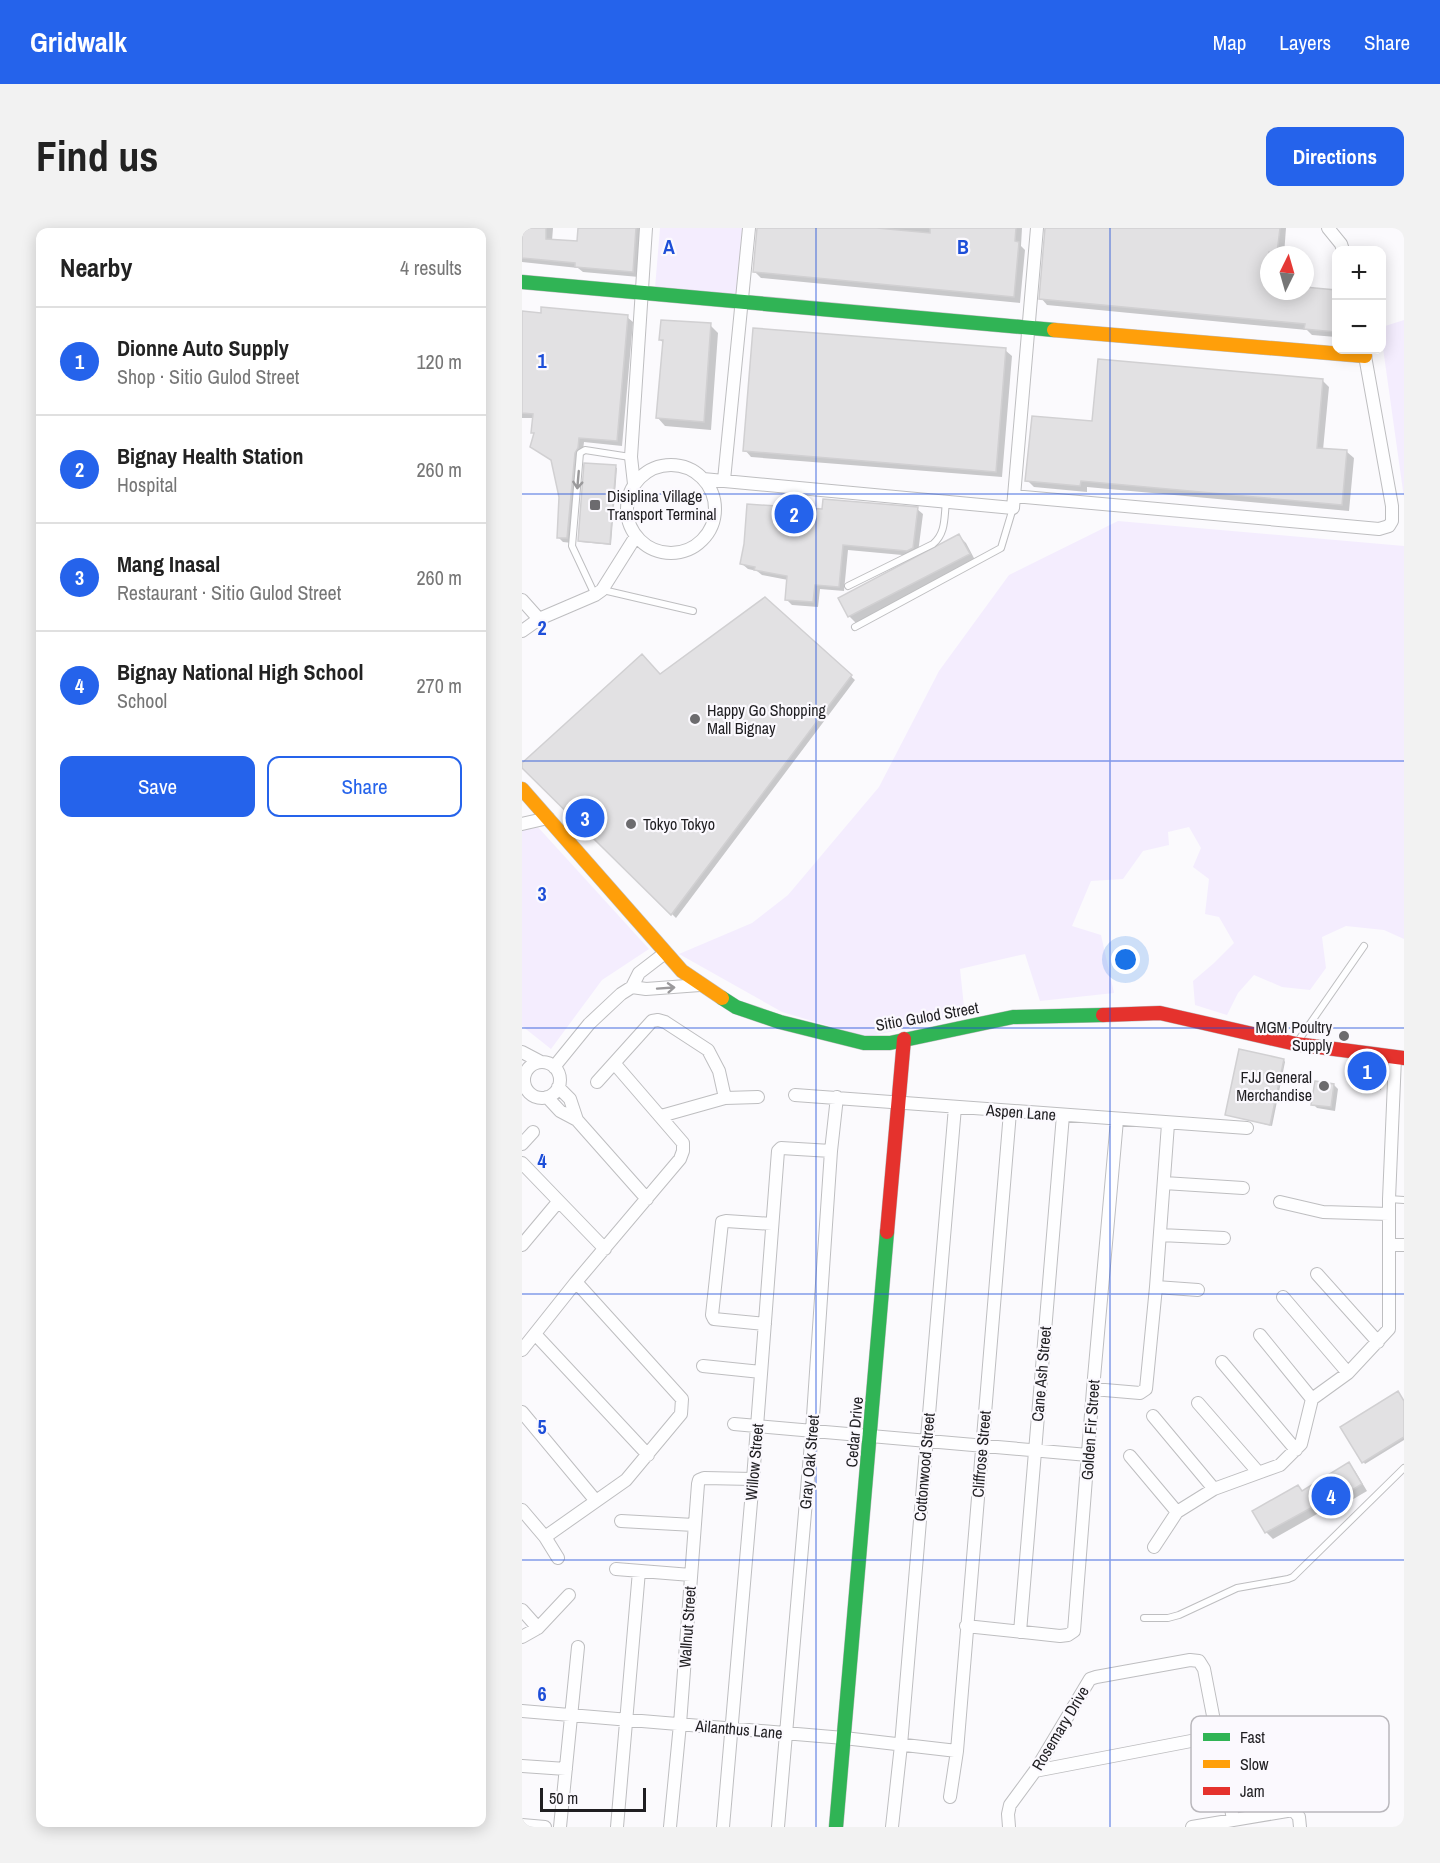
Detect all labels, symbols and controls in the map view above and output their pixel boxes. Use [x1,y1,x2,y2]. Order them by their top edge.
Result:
text: Gridwalk [30,23,127,61]
text: Map [1213,28,1246,57]
text: Layers [1279,28,1331,57]
text: Share [1364,28,1410,57]
button: Directions [1266,127,1404,186]
text: Find us [36,128,158,184]
text: A [663,233,675,260]
text: B [957,233,969,260]
north arrow [1260,246,1314,300]
map controls [1332,246,1386,354]
button: + [1332,246,1386,300]
text: Nearby [60,250,132,285]
text: 4 results [400,254,462,281]
button: − [1332,300,1386,354]
text: Dionne Auto Supply [117,333,289,363]
text: 1 [537,347,547,374]
text: 1 [75,348,84,375]
text: 120 m [416,348,462,375]
text: Shop · Sitio Gulod Street [117,363,299,390]
text: Bignay Health Station [117,441,303,471]
text: 2 [75,456,84,483]
text: 260 m [416,456,462,483]
one-way arrow [572,470,583,490]
text: Hospital [117,471,177,498]
place label: Disiplina Village Transport Terminal [607,485,716,525]
pin: 2 [774,492,814,536]
marker: Disiplina Village Transport Terminal [588,498,602,512]
text: Mang Inasal [117,549,220,579]
text: 3 [75,564,84,591]
text: 260 m [416,564,462,591]
text: Restaurant · Sitio Gulod Street [117,579,341,606]
text: 2 [537,614,547,641]
text: Bignay National High School [117,657,364,687]
text: 4 [75,672,84,699]
text: 270 m [416,672,462,699]
text: School [117,687,167,714]
place label: Happy Go Shopping Mall Bignay [707,699,827,739]
marker: Happy Go Shopping Mall Bignay [688,712,702,726]
button: Save [60,756,255,817]
button: Share [267,756,462,817]
pin: 3 [566,796,604,840]
place label: Tokyo Tokyo [643,813,715,835]
marker: Tokyo Tokyo [624,817,638,831]
text: 3 [537,880,547,907]
your location [1111,945,1140,974]
one-way arrow [655,982,675,993]
street label: Sitio Gulod Street [874,996,981,1036]
place label: MGM Poultry Supply [1255,1016,1332,1056]
marker: MGM Poultry Supply [1337,1029,1351,1043]
pin: 1 [1348,1048,1386,1094]
place label: FJJ General Merchandise [1236,1066,1312,1106]
marker: FJJ General Merchandise [1317,1079,1331,1093]
street label: Aspen Lane [984,1099,1057,1125]
text: 4 [537,1147,547,1174]
street label: Cane Ash Street [1026,1325,1056,1423]
street label: Golden Fir Street [1076,1379,1105,1481]
street label: Cedar Drive [840,1396,868,1468]
street label: Cliffrose Street [966,1409,996,1498]
street label: Cottonwood Street [908,1412,940,1522]
text: 5 [537,1413,547,1440]
street label: Gray Oak Street [794,1413,824,1510]
street label: Willow Street [740,1422,768,1501]
pin: 4 [1312,1474,1350,1518]
street label: Wallnut Street [673,1585,701,1669]
text: 6 [537,1680,547,1707]
street label: Rosemary Drive [1026,1682,1094,1774]
street label: Ailanthus Lane [693,1714,784,1744]
legend [1191,1716,1389,1812]
text: Fast [1240,1726,1265,1748]
text: Slow [1240,1753,1269,1775]
text: Jam [1240,1780,1265,1802]
scale bar [540,1785,646,1812]
text: 50 m [549,1787,578,1809]

